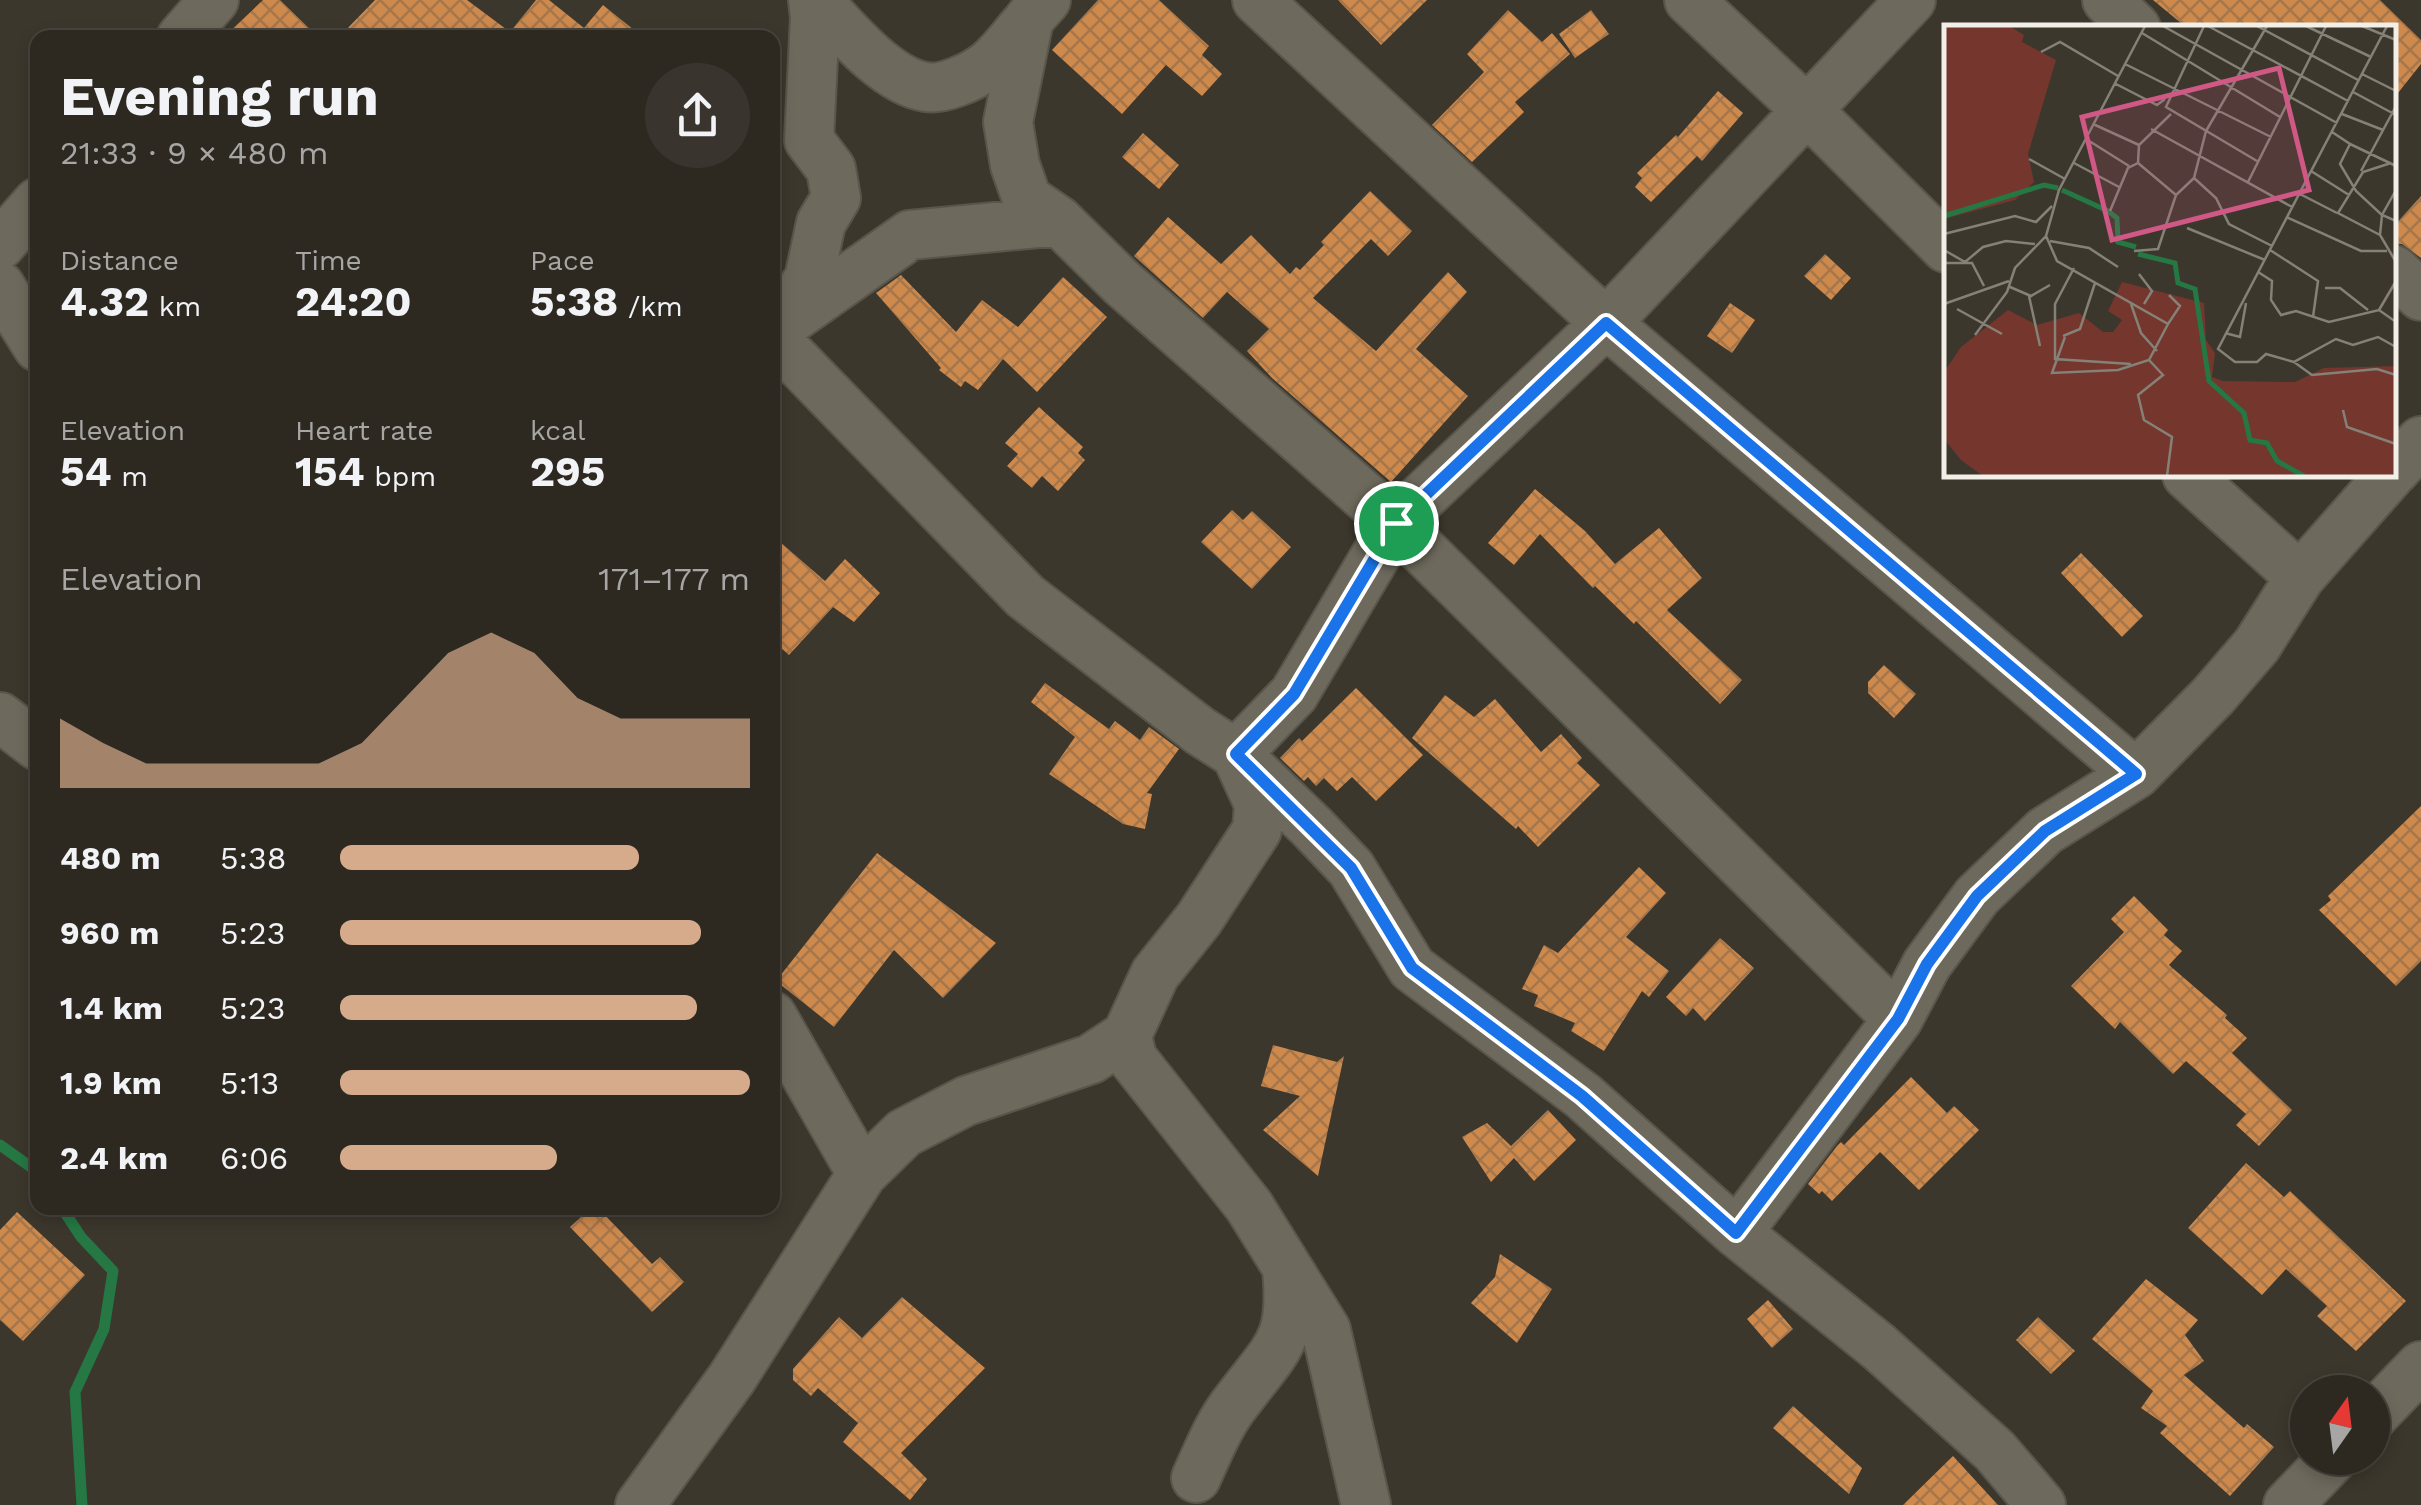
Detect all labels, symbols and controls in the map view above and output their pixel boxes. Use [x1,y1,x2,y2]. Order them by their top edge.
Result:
inset map [1944,25,2396,478]
button: share [645,63,750,168]
text: Evening run [60,64,379,128]
text: 21:33 · 9 × 480 m [60,134,328,172]
text: Distance [60,244,179,277]
text: Time [295,244,362,277]
text: Pace [530,244,595,277]
text: 4.32 [60,277,149,326]
text: 24:20 [295,277,411,326]
text: 5:38 [530,277,618,326]
text: km [149,290,201,323]
text: /km [618,290,683,323]
text: Elevation [60,414,185,447]
text: Heart rate [295,414,433,447]
text: kcal [530,414,585,447]
text: 54 [60,447,112,496]
text: 154 [295,447,365,496]
text: 295 [530,447,605,496]
text: m [112,460,148,493]
text: bpm [365,460,436,493]
pin [1354,481,1439,566]
icon: arrive [1369,496,1424,551]
text: Elevation [60,560,203,598]
text: 171–177 m [598,560,750,598]
text: 480 m [60,839,161,877]
text: 5:38 [220,839,286,877]
text: 960 m [60,914,159,952]
text: 5:23 [220,914,285,952]
text: 1.4 km [60,989,163,1027]
text: 5:23 [220,989,285,1027]
text: 1.9 km [60,1064,162,1102]
text: 5:13 [220,1064,279,1102]
text: 2.4 km [60,1139,168,1177]
text: 6:06 [220,1139,288,1177]
north arrow [2290,1375,2390,1475]
map controls [2290,1375,2390,1475]

